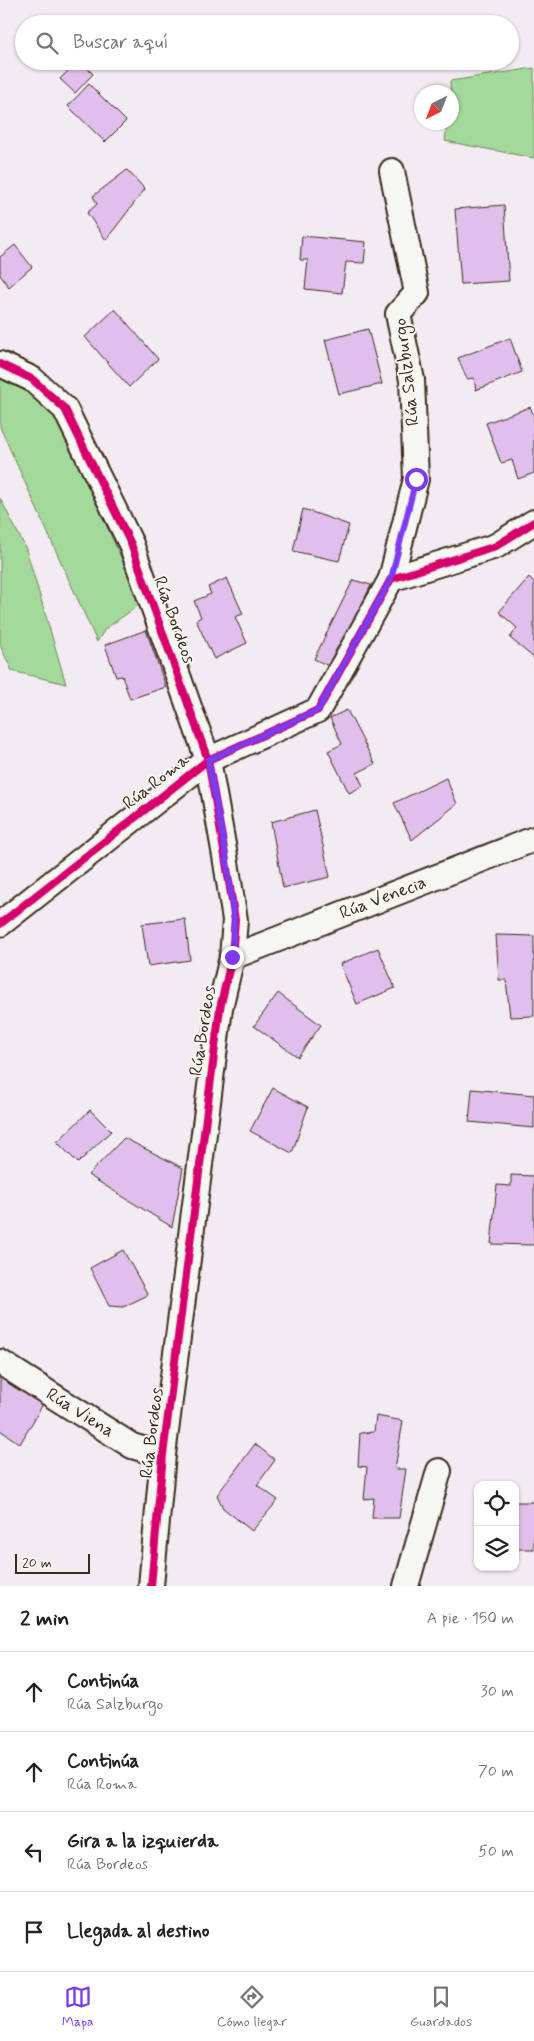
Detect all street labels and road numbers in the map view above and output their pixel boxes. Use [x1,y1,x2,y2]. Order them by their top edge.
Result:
street label: Rúa Salzburgo [388,317,427,427]
street label: Rúa Bordeos [147,573,201,667]
street label: Rúa Roma [118,748,194,816]
street label: Rúa Venecia [336,870,430,926]
street label: Rúa Bordeos [184,984,222,1078]
street label: Rúa Viena [41,1383,119,1443]
street label: Rúa Bordeos [135,1386,169,1480]

